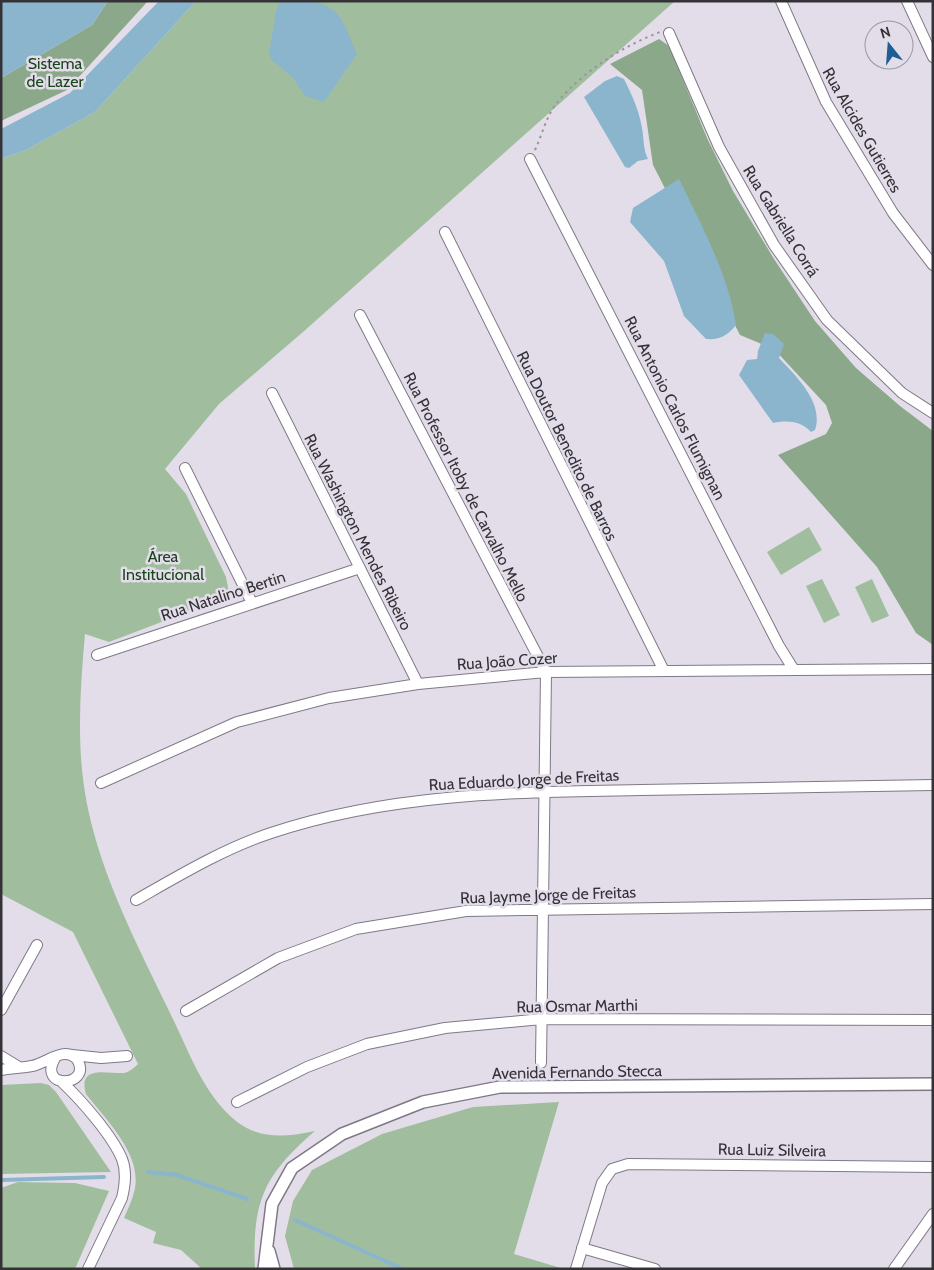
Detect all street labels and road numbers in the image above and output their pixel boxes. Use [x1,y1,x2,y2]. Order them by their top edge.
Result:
street label: Rua Alcides Gutierres [818,64,906,196]
street label: Rua Gabriella Corrá [739,162,823,281]
street label: Rua Antonio Carlos Flumignan [620,313,730,503]
street label: Rua Doutor Benedito de Barros [513,348,621,544]
street label: Rua Professor Itoby de Carvalho Mello [400,369,532,605]
street label: Rua Washington Mendes Ribeiro [300,431,416,634]
street label: Rua Natalino Bertin [158,567,288,625]
street label: Rua João Cozer [456,648,559,674]
street label: Rua Eduardo Jorge de Freitas [428,766,620,794]
street label: Rua Jayme Jorge de Freitas [460,882,637,908]
street label: Rua Osmar Marthi [516,995,638,1017]
street label: Avenida Fernando Stecca [492,1061,663,1083]
street label: Rua Luiz Silveira [718,1140,827,1160]

